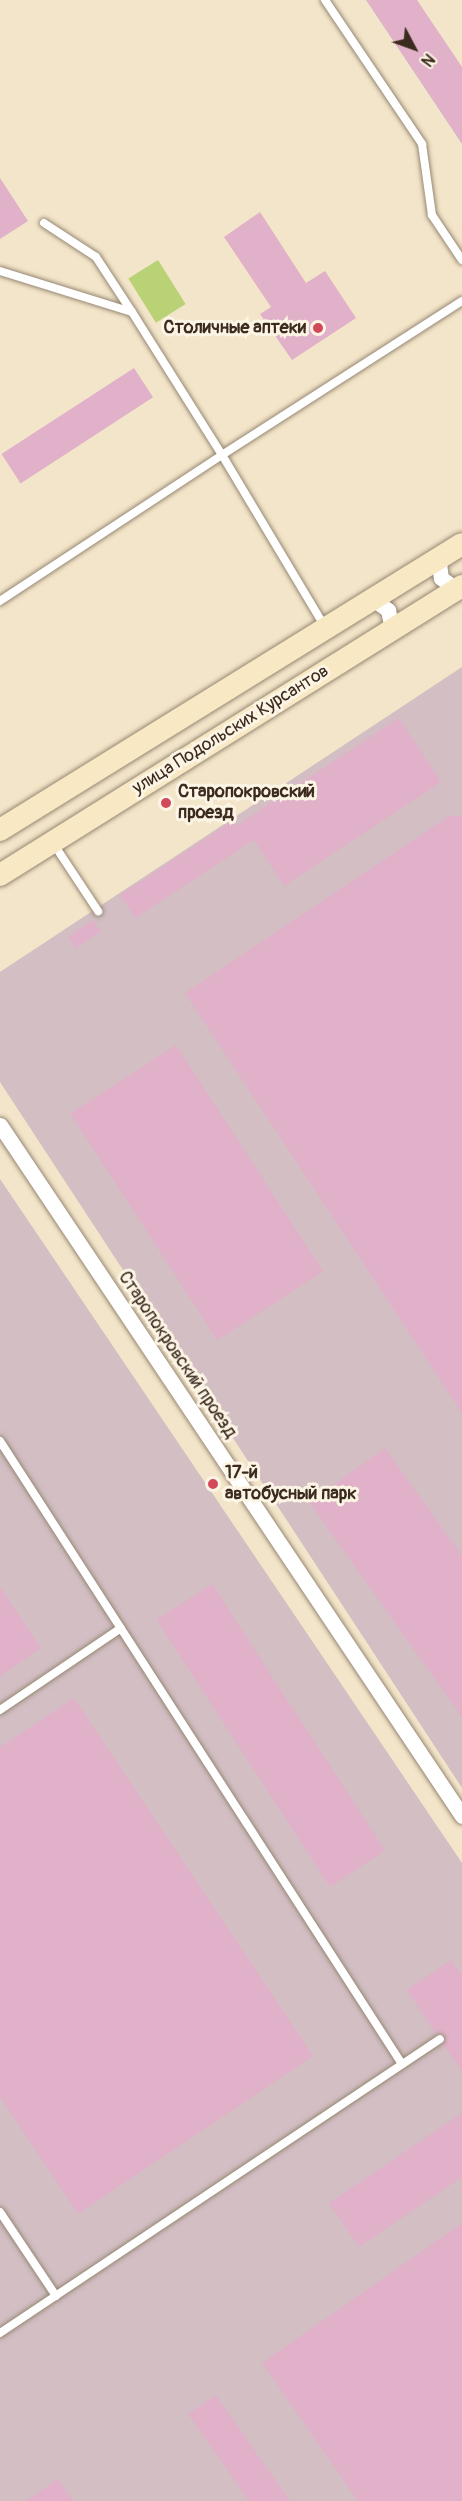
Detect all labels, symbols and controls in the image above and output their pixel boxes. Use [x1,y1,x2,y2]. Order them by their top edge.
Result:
north arrow [384,18,444,78]
text: N [416,49,439,70]
place label: Столичные аптеки [164,317,306,339]
marker: Столичные аптеки [311,321,325,335]
street label: улица Подольских Курсантов [129,661,333,799]
place label: Старопокровский проезд [178,782,315,824]
marker: Старопокровский проезд [159,796,173,810]
street label: Старопокровский проезд [113,1268,241,1442]
place label: 17-й автобусный парк [225,1463,356,1506]
marker: 17-й автобусный парк [206,1477,220,1491]

